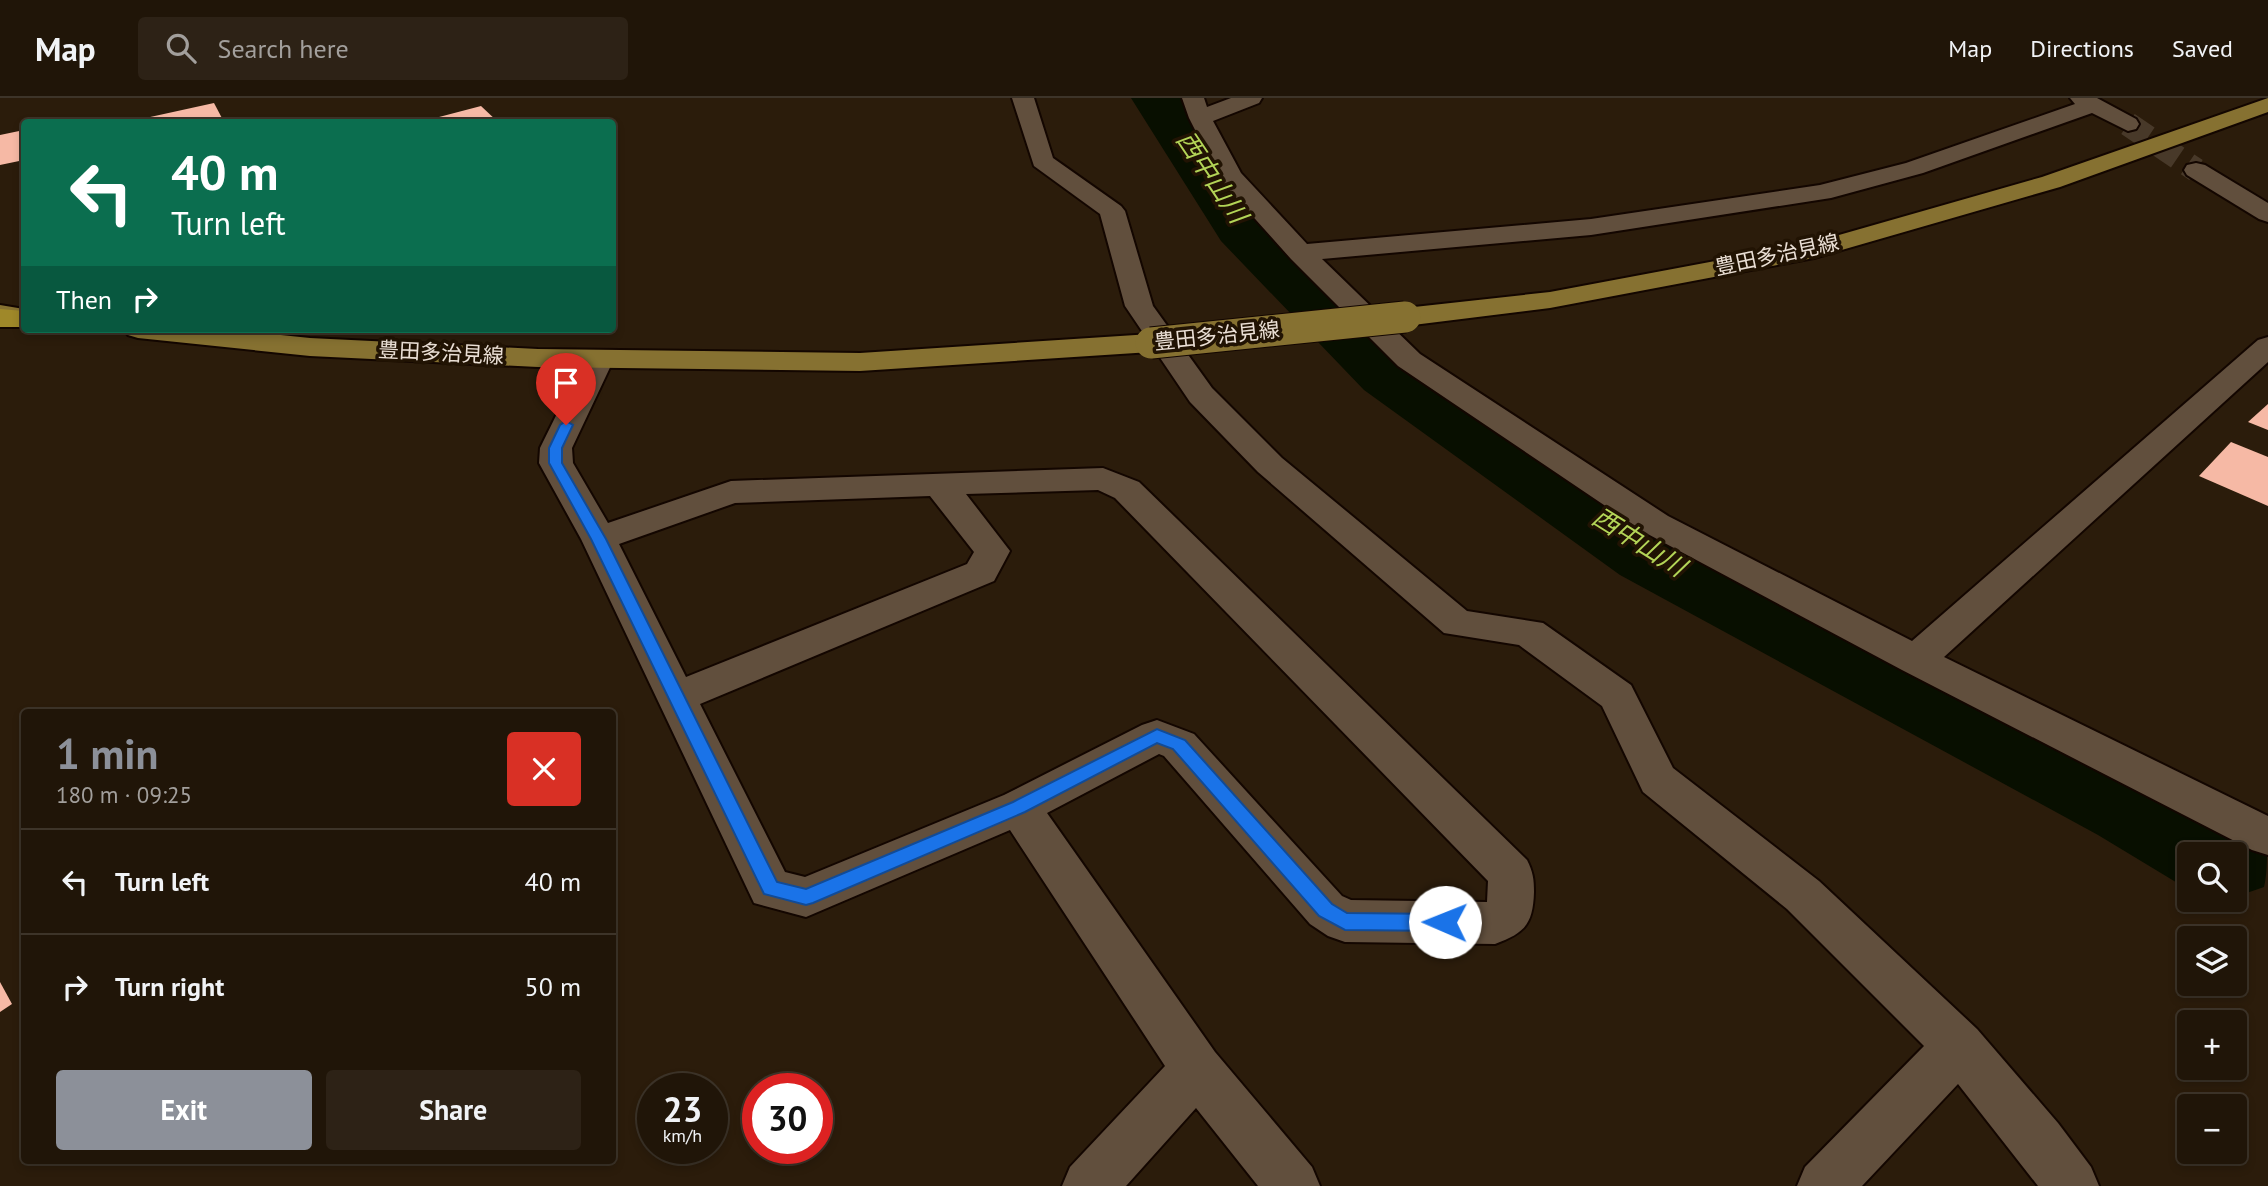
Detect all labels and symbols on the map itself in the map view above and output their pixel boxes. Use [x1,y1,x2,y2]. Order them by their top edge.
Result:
water label: 西中山川 [1170,124,1257,232]
street label: 豊田多治見線 [1712,228,1841,281]
street label: 豊田多治見線 [1153,315,1281,356]
street label: 豊田多治見線 [377,336,505,369]
pin [536,353,596,425]
water label: 西中山川 [1586,500,1695,585]
position arrow [1408,885,1482,959]
speed limit sign: 30 [742,1073,833,1164]

